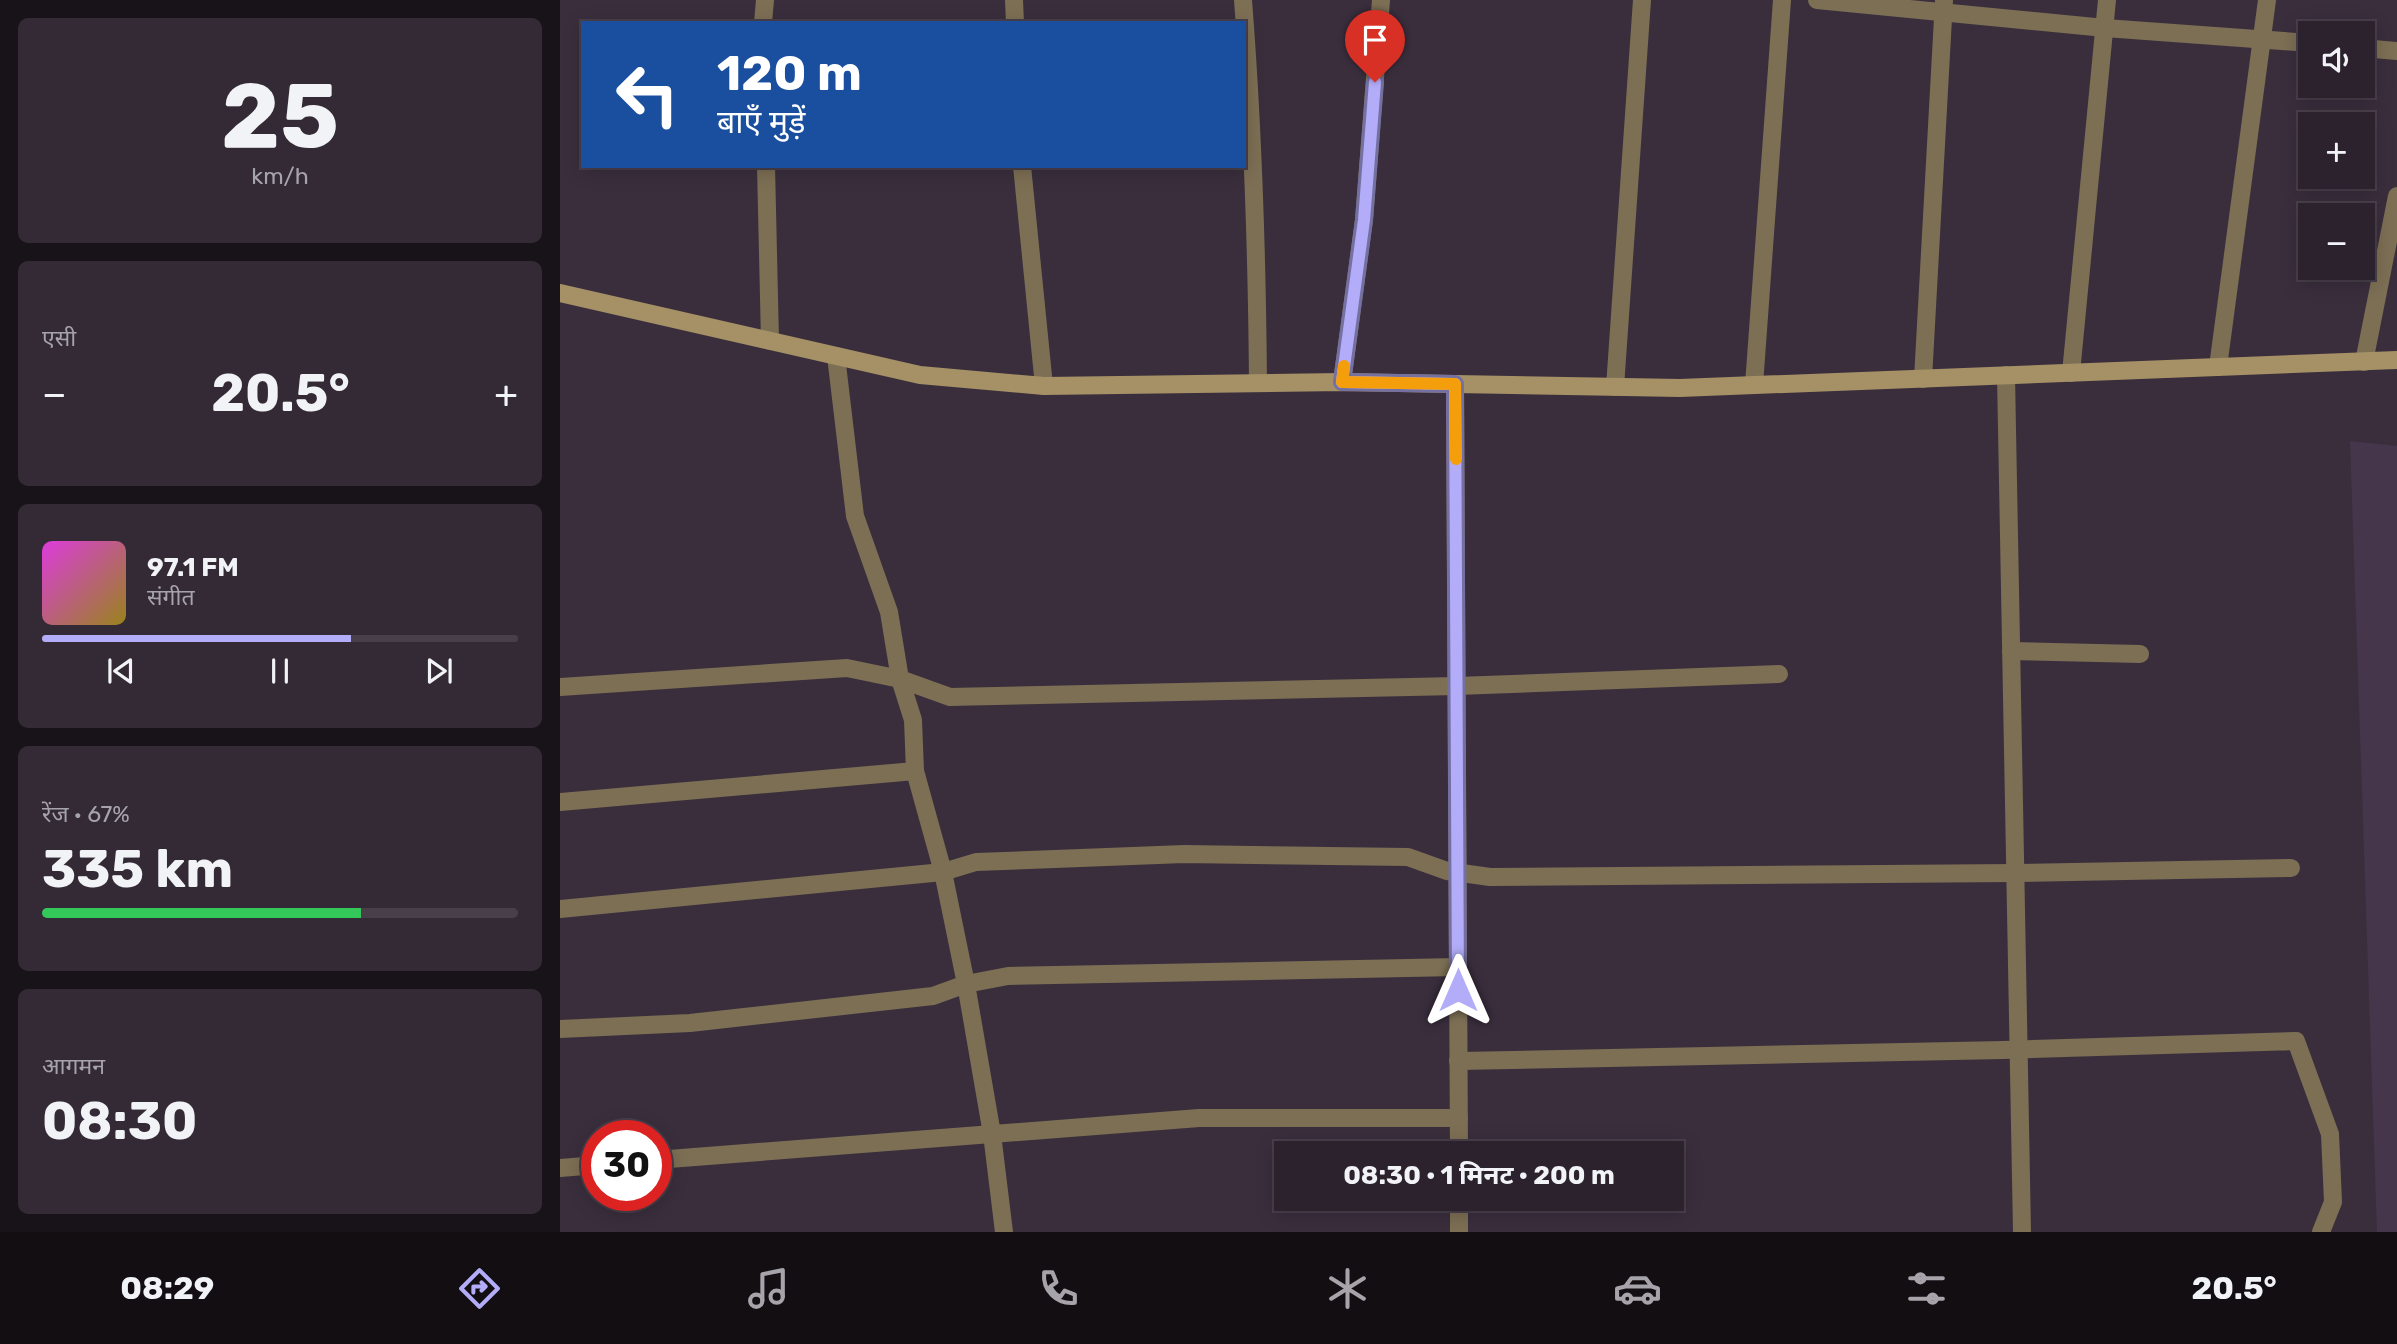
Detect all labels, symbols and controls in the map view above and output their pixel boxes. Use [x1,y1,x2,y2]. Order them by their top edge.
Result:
pin [1345,10,1405,82]
icon: arrive [1356,21,1394,59]
map controls [2298,21,2375,280]
button: sound [2298,21,2375,98]
text: 120 m [717,44,862,102]
icon: left [602,49,693,140]
text: 25 [221,62,339,170]
text: बाएँ मुड़ें [717,103,805,141]
button: + [2298,112,2375,189]
text: km/h [251,162,309,190]
button: − [2298,203,2375,280]
text: एसी [42,324,76,352]
text: 20.5° [211,362,350,424]
text: − [42,371,67,417]
text: + [494,371,518,417]
text: 97.1 FM [147,552,239,583]
text: संगीत [147,583,195,611]
icon: previous [102,652,140,690]
icon: pause [261,652,299,690]
icon: next [420,652,458,690]
text: रेंज · 67% [42,800,130,828]
text: 335 km [42,838,233,900]
position arrow [1421,953,1495,1027]
text: आगमन [42,1052,105,1080]
text: 08:30 [42,1090,197,1152]
speed limit sign: 30 [581,1120,672,1211]
text: 08:30 · 1 मिनट · 200 m [1343,1160,1615,1191]
icon: directions [455,1264,504,1313]
icon: music [744,1264,793,1313]
icon: phone [1034,1264,1083,1313]
icon: climate [1323,1264,1372,1313]
icon: car [1613,1264,1662,1313]
icon: filters [1902,1264,1951,1313]
text: 08:29 [120,1269,214,1307]
text: 20.5° [2191,1269,2277,1307]

